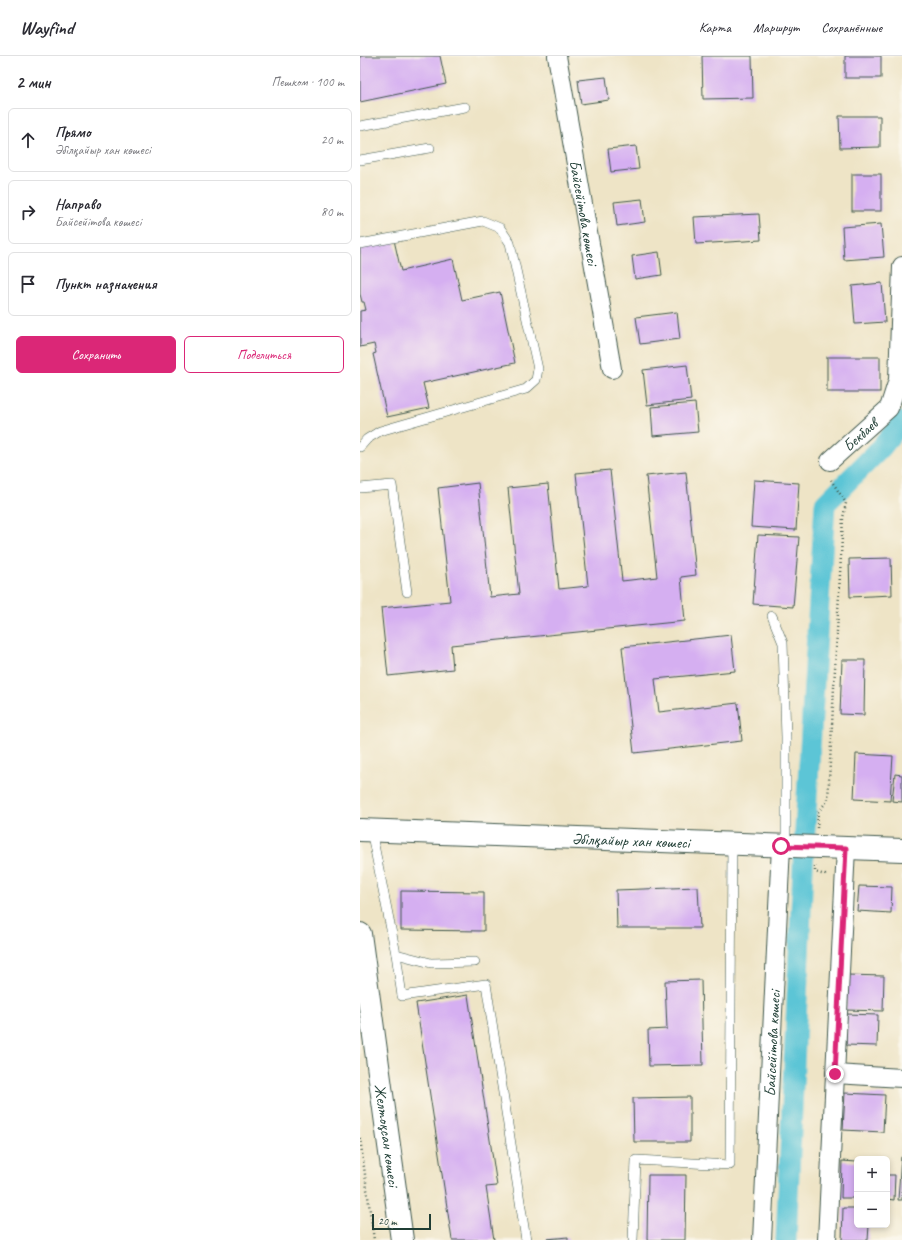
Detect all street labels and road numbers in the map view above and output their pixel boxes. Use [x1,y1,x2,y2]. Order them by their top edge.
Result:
street label: Байсейітова көшесі [564,159,603,269]
street label: Бекбаев [839,412,884,456]
street label: Әбілқайыр хан көшесі [572,829,692,853]
street label: Байсейітова көшесі [760,988,785,1097]
street label: Желтоқсан көшесі [370,1083,404,1190]

